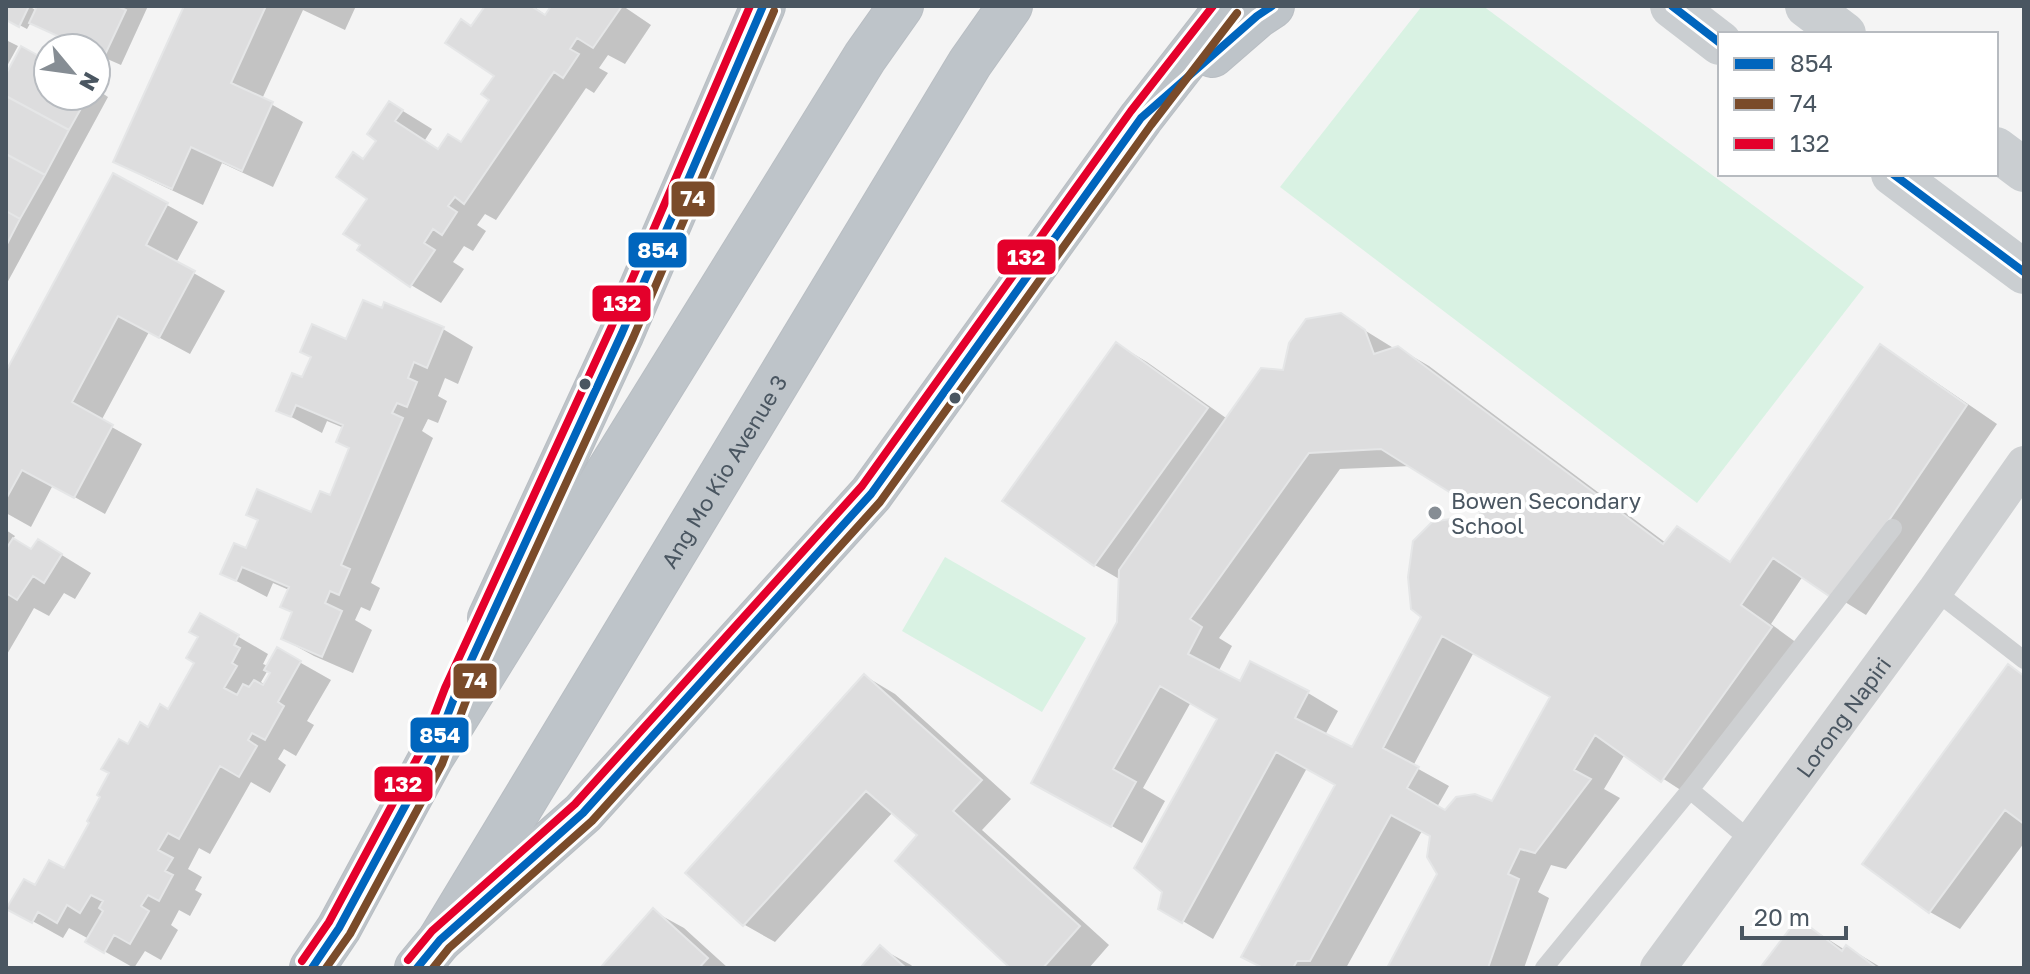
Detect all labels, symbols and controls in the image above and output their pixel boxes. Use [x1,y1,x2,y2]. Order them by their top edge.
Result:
north arrow [32,32,112,112]
legend [1718,32,1998,176]
text: 854 [1790,48,1833,77]
text: N [74,68,106,96]
text: 74 [1790,88,1817,117]
text: 132 [1790,128,1830,157]
line badge: 74 [670,180,716,218]
text: 74 [680,184,706,211]
line badge: 854 [627,231,688,269]
text: 854 [637,236,679,263]
line badge: 132 [996,238,1057,276]
text: 132 [1007,243,1045,270]
line badge: 132 [591,284,652,323]
text: 132 [603,289,641,316]
street label: Ang Mo Kio Avenue 3 [655,370,792,573]
unlabelled marker [577,376,593,392]
unlabelled marker [947,390,963,406]
place label: Bowen Secondary School [1451,487,1641,539]
marker: Bowen Secondary School [1426,504,1444,522]
street label: Lorong Napiri [1790,651,1896,782]
line badge: 74 [452,662,498,700]
text: 74 [462,666,488,693]
line badge: 854 [409,716,470,754]
text: 854 [419,721,461,748]
line badge: 132 [373,765,434,803]
text: 132 [384,770,422,797]
scale bar [1742,890,1846,940]
text: 20 m [1754,902,1810,931]

